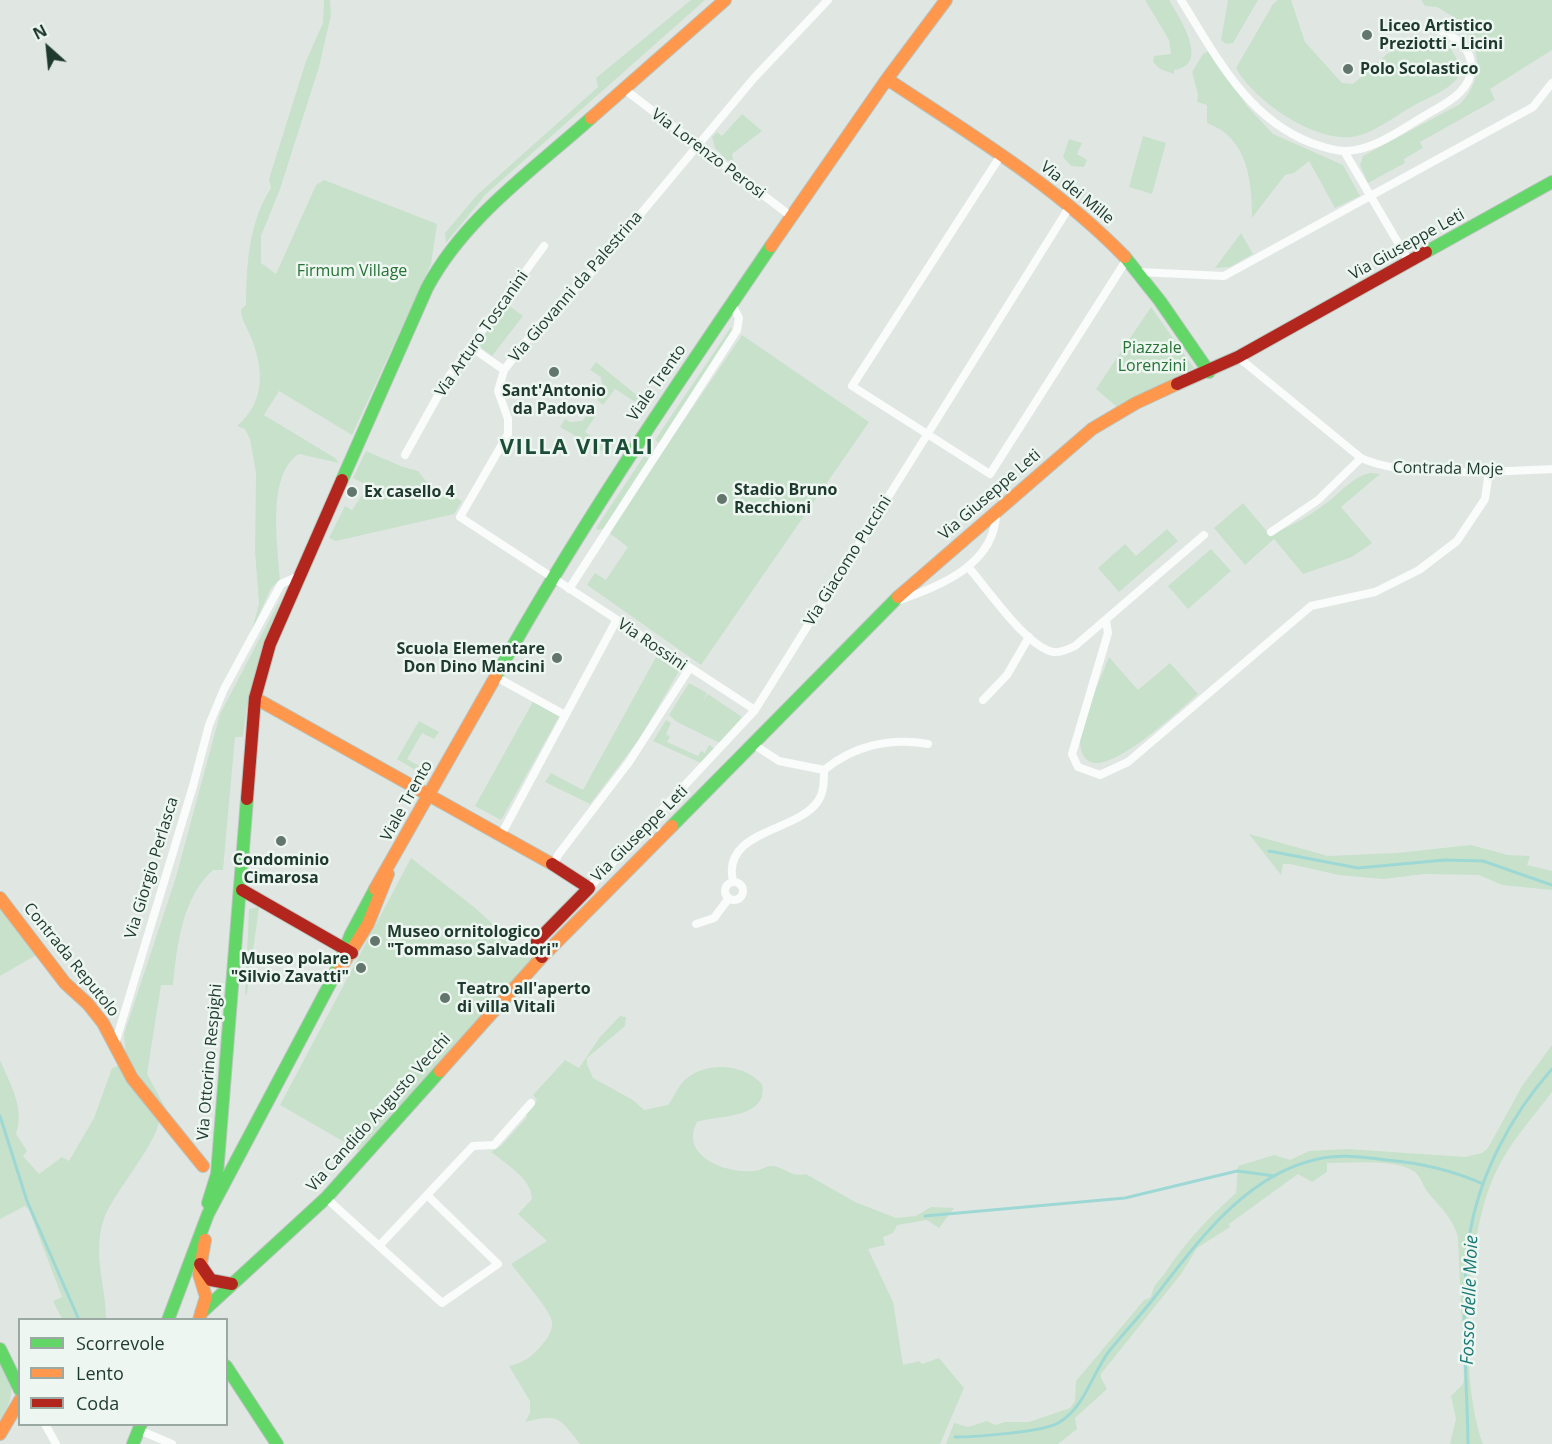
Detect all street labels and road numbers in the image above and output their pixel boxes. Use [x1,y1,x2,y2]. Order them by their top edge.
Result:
street label: Via Lorenzo Perosi [647,105,769,203]
street label: Via dei Mille [1036,158,1118,228]
street label: Via Giuseppe Leti [1346,205,1468,285]
street label: Via Giovanni da Palestrina [505,208,647,366]
street label: Via Arturo Toscanini [431,267,533,401]
street label: Viale Trento [624,341,690,425]
street label: Via Giuseppe Leti [935,446,1045,544]
street label: Contrada Moje [1393,458,1503,480]
street label: Via Giacomo Puccini [800,492,896,630]
street label: Via Rossini [614,615,690,675]
street label: Viale Trento [377,757,437,845]
street label: Via Giuseppe Leti [588,782,692,886]
street label: Via Giorgio Perlasca [121,795,183,941]
street label: Contrada Reputolo [19,899,123,1021]
street label: Via Ottorino Respighi [194,983,226,1141]
street label: Via Candido Augusto Vecchi [303,1030,455,1196]

